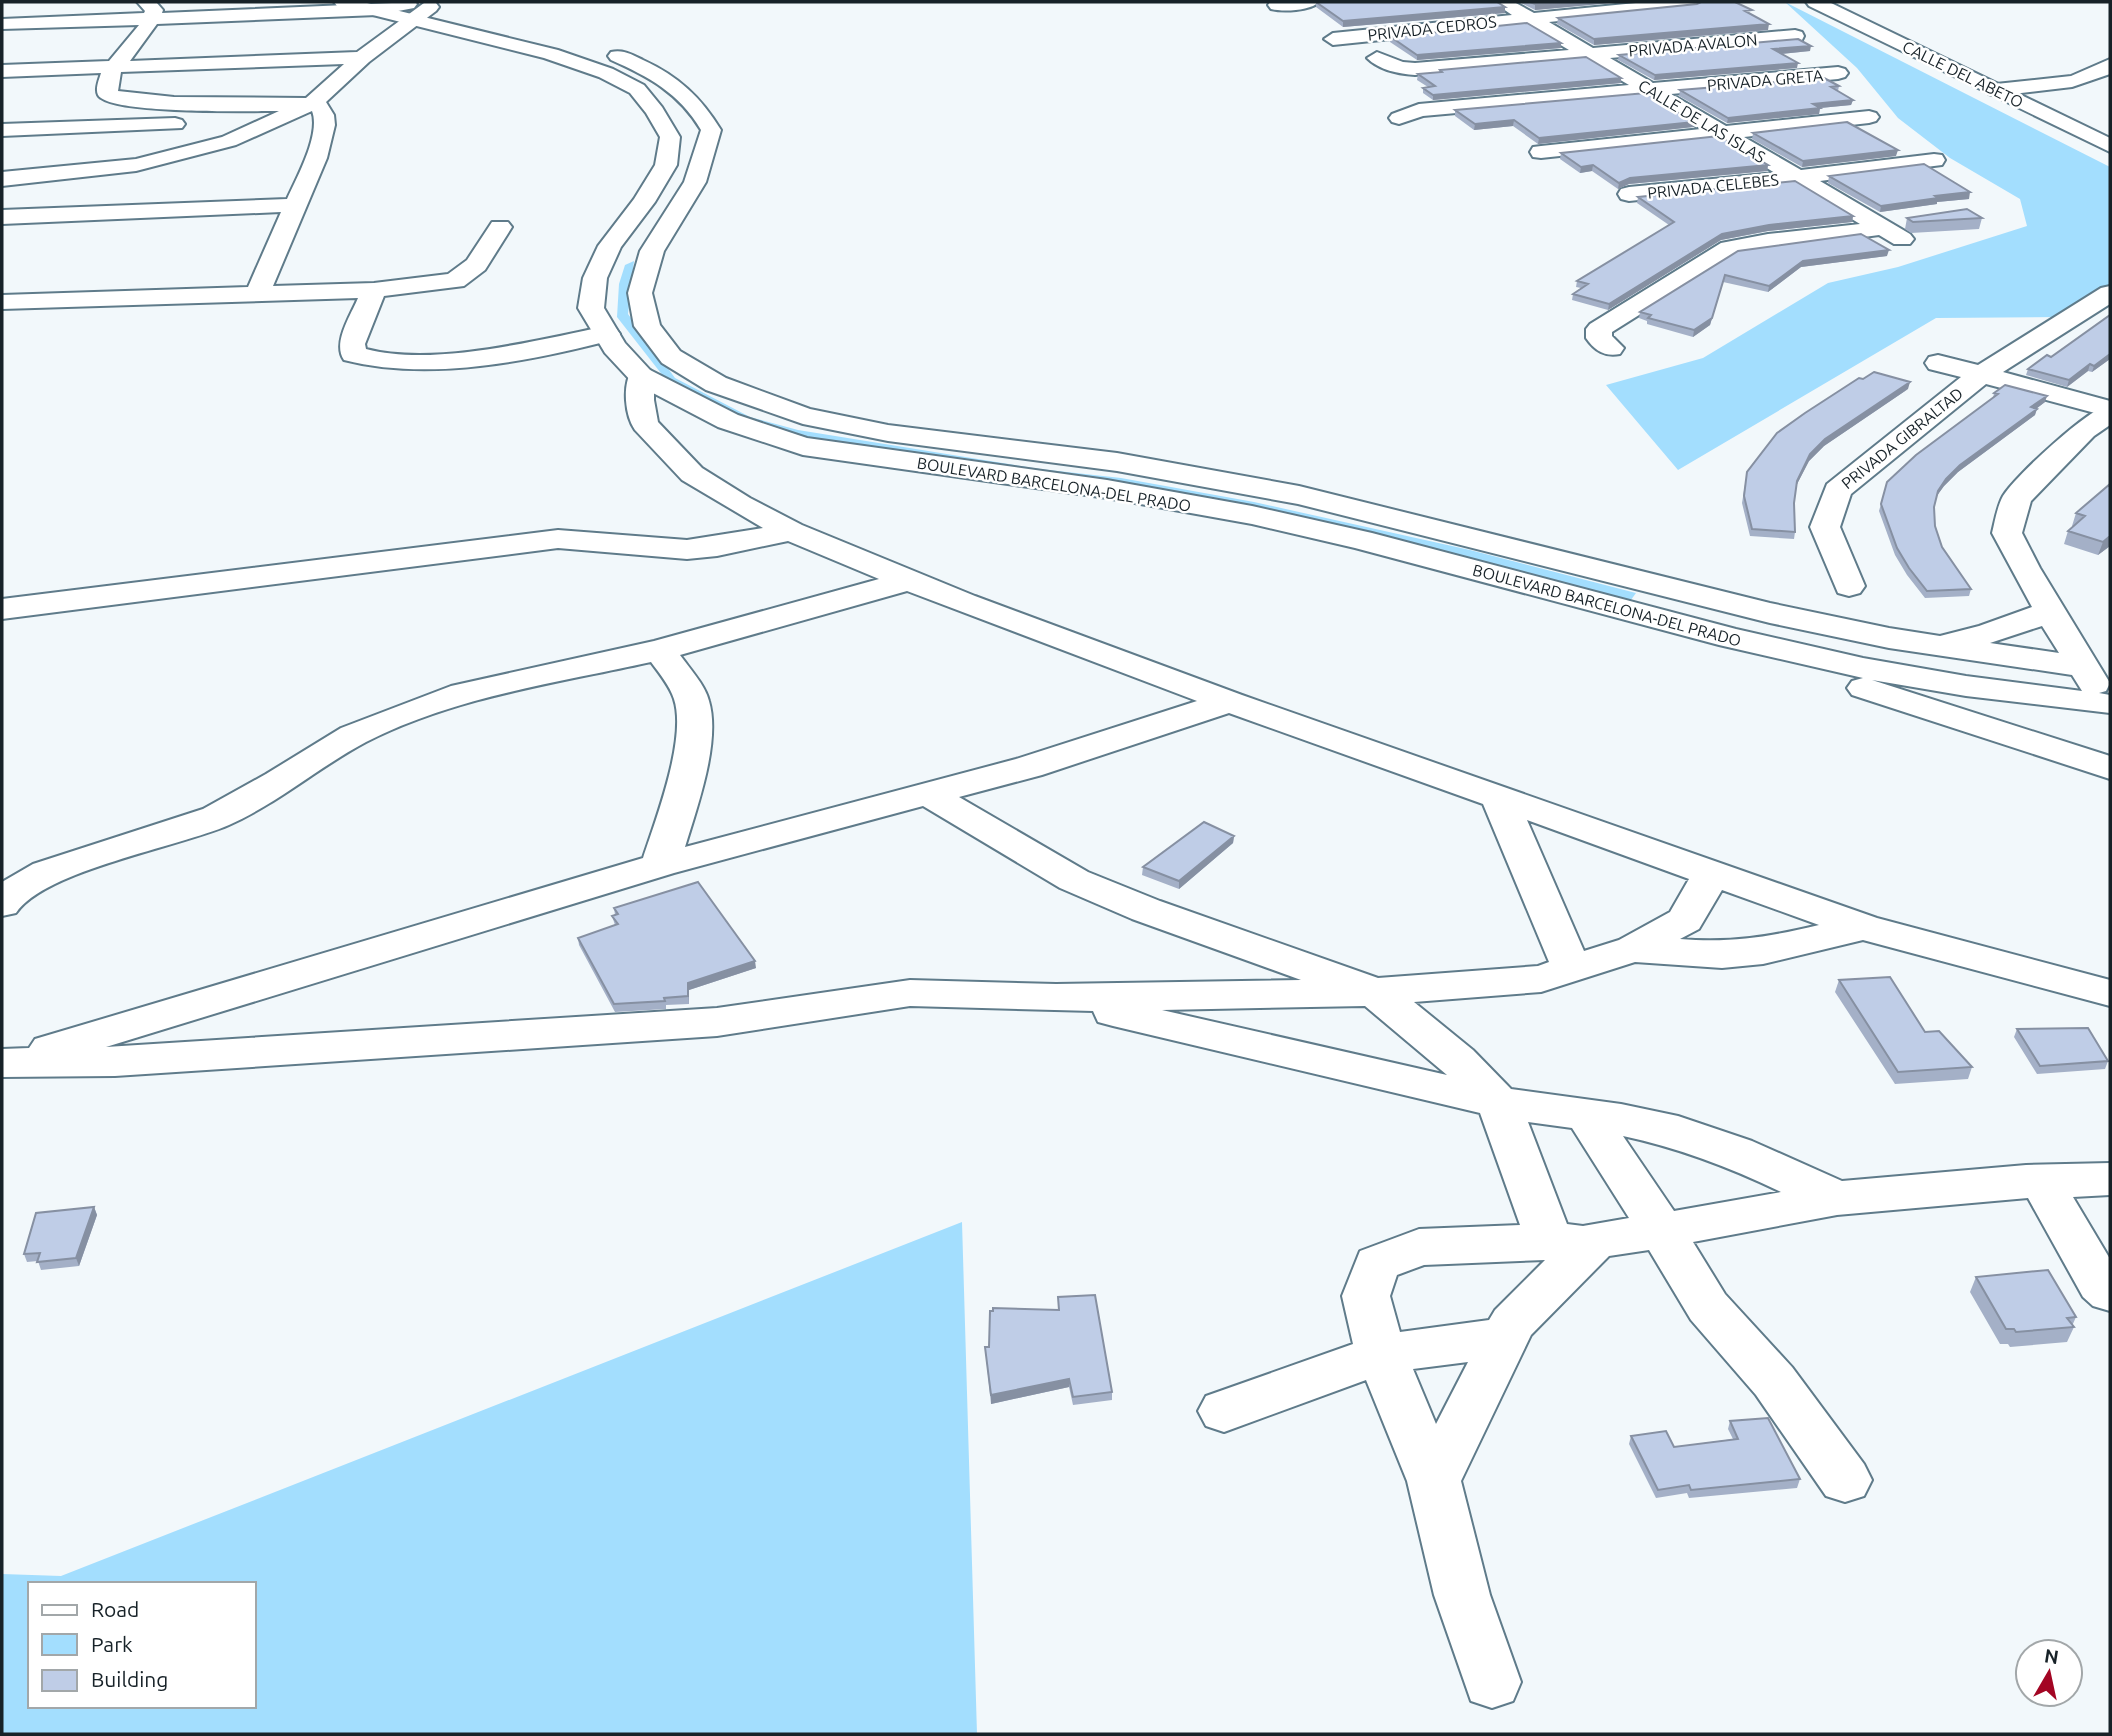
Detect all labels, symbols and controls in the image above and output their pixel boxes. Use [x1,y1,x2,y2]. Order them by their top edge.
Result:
street label: PRIVADA CEDROS [1367,12,1497,44]
street label: PRIVADA AVALON [1628,30,1758,60]
street label: CALLE DEL ABETO [1900,37,2026,111]
street label: PRIVADA GRETA [1706,66,1824,94]
street label: CALLE DE LAS ISLAS [1635,76,1769,166]
street label: PRIVADA CELEBES [1646,170,1780,202]
street label: PRIVADA GIBRALTAD [1838,384,1966,492]
street label: BOULEVARD BARCELONA-DEL PRADO [916,453,1192,515]
street label: BOULEVARD BARCELONA-DEL PRADO [1471,560,1743,650]
legend [28,1582,256,1708]
text: Road [91,1597,139,1621]
text: Park [91,1632,133,1656]
north arrow [2014,1638,2084,1708]
text: N [2043,1644,2060,1668]
text: Building [91,1667,168,1691]

